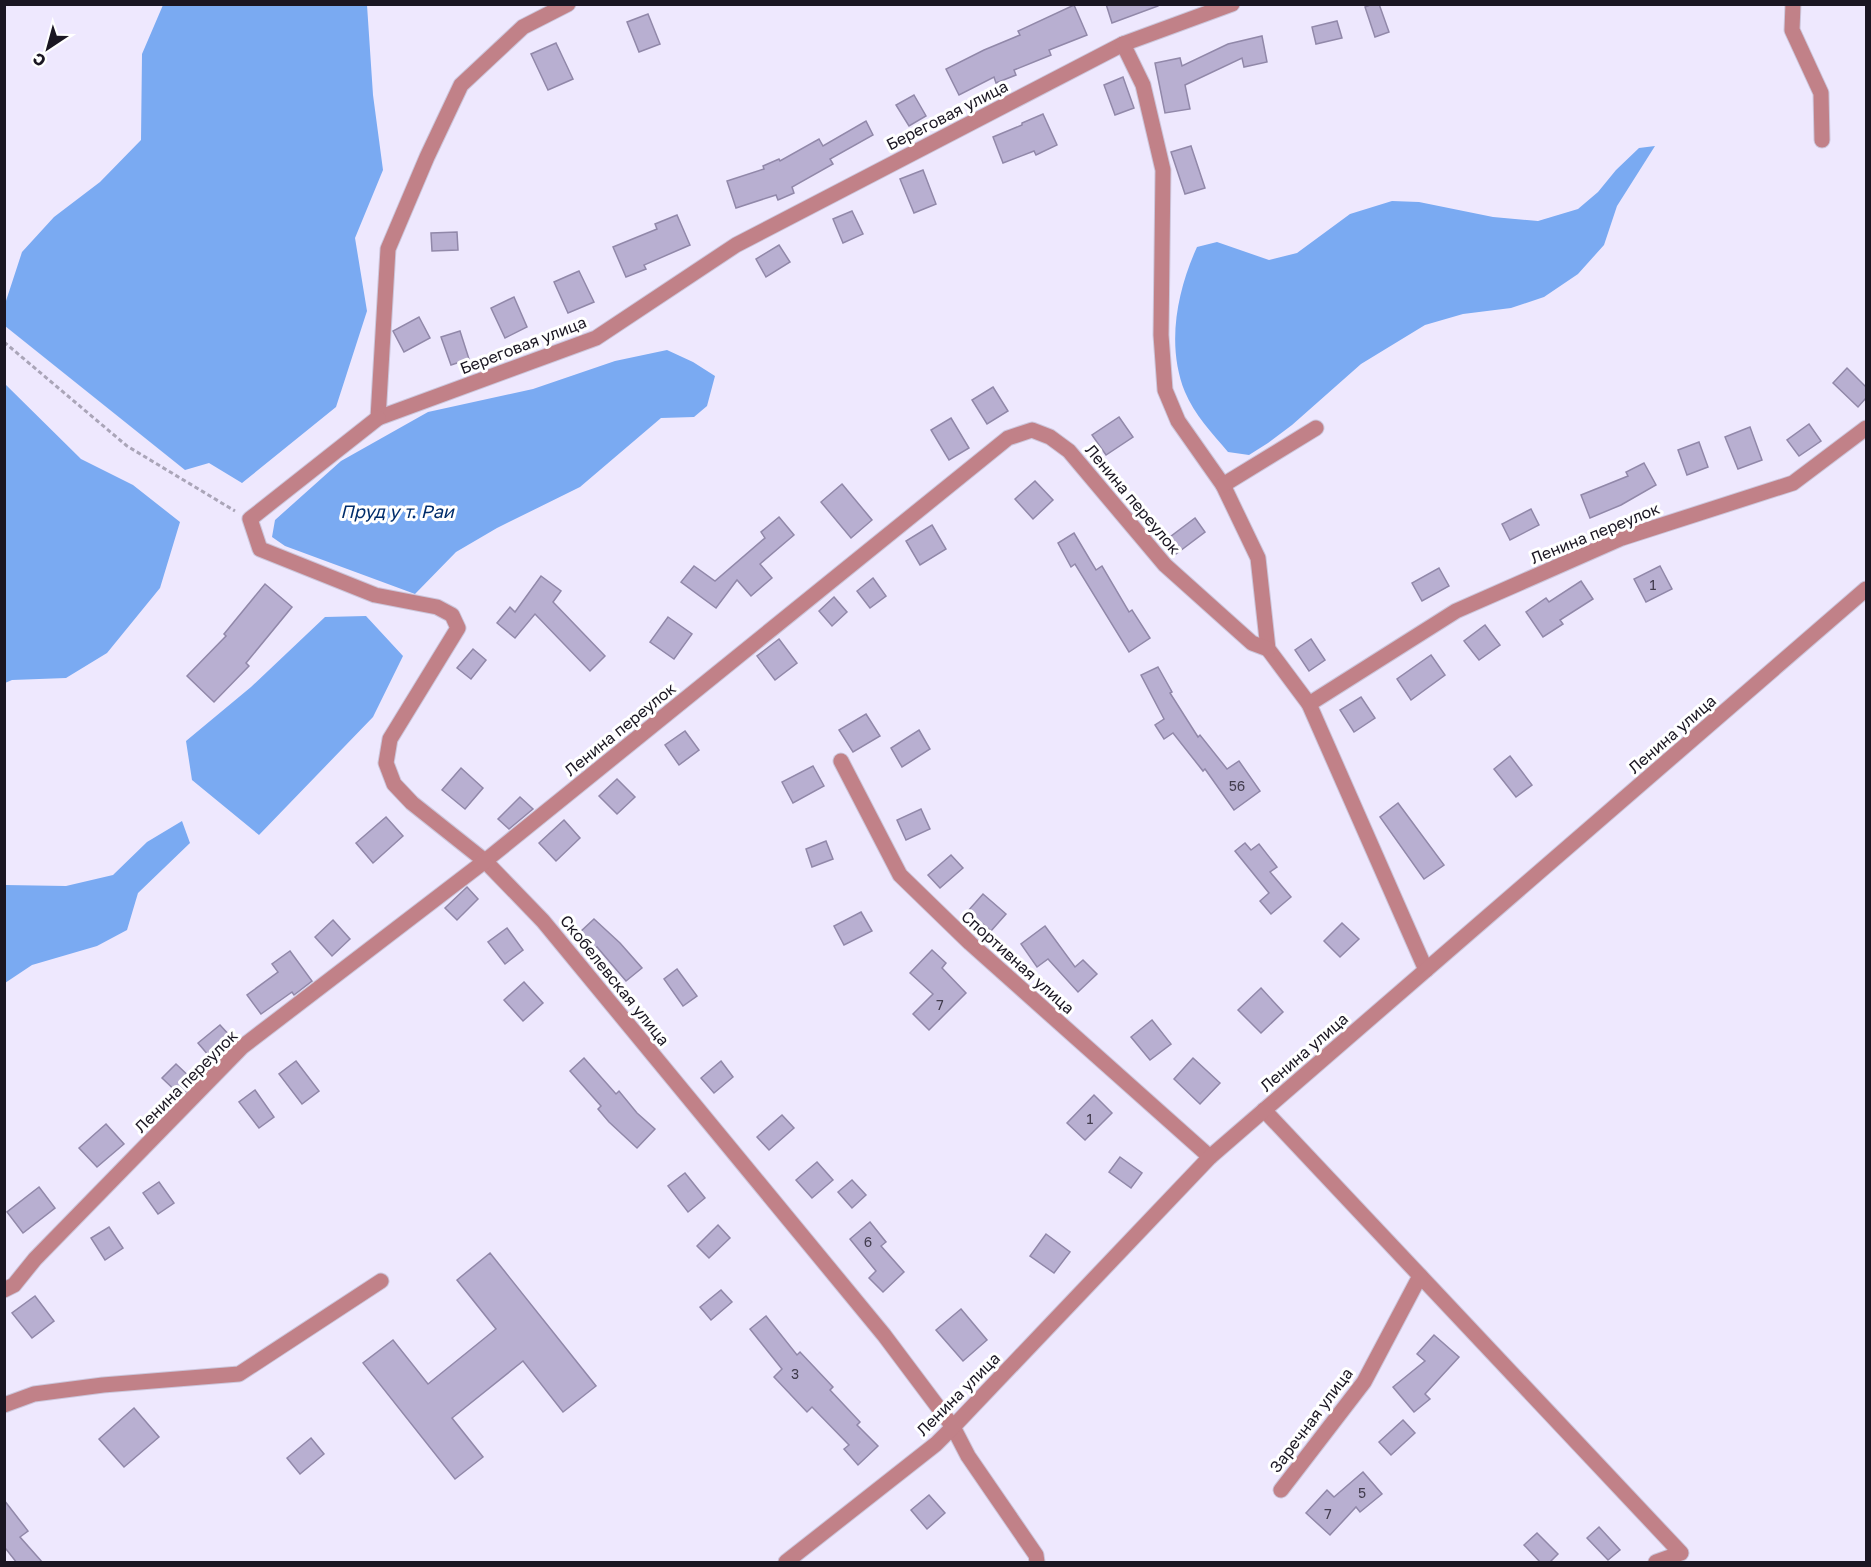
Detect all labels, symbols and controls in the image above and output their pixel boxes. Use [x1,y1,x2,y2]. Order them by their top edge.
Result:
north arrow [18,18,78,78]
text: С [29,49,50,72]
street label: Береговая улица [883,76,1011,154]
street label: Береговая улица [457,312,589,378]
street label: Ленина переулок [1081,440,1185,558]
street label: Ленина переулок [1527,498,1663,568]
water label: Пруд у т. Раи [340,500,455,522]
house number: 1 [1650,576,1657,593]
street label: Ленина переулок [560,678,680,780]
street label: Ленина улица [1624,690,1720,778]
house number: 56 [1229,777,1245,794]
street label: Спортивная улица [957,906,1079,1018]
street label: Скобелевская улица [556,911,674,1049]
house number: 7 [936,996,944,1013]
street label: Ленина улица [1256,1008,1352,1096]
street label: Ленина переулок [130,1025,242,1137]
house number: 1 [1087,1110,1094,1127]
house number: 6 [864,1233,872,1250]
street label: Ленина улица [912,1348,1004,1440]
street label: Заречная улица [1265,1364,1357,1476]
house number: 3 [791,1365,799,1382]
house number: 5 [1358,1484,1366,1501]
house number: 7 [1324,1505,1332,1522]

